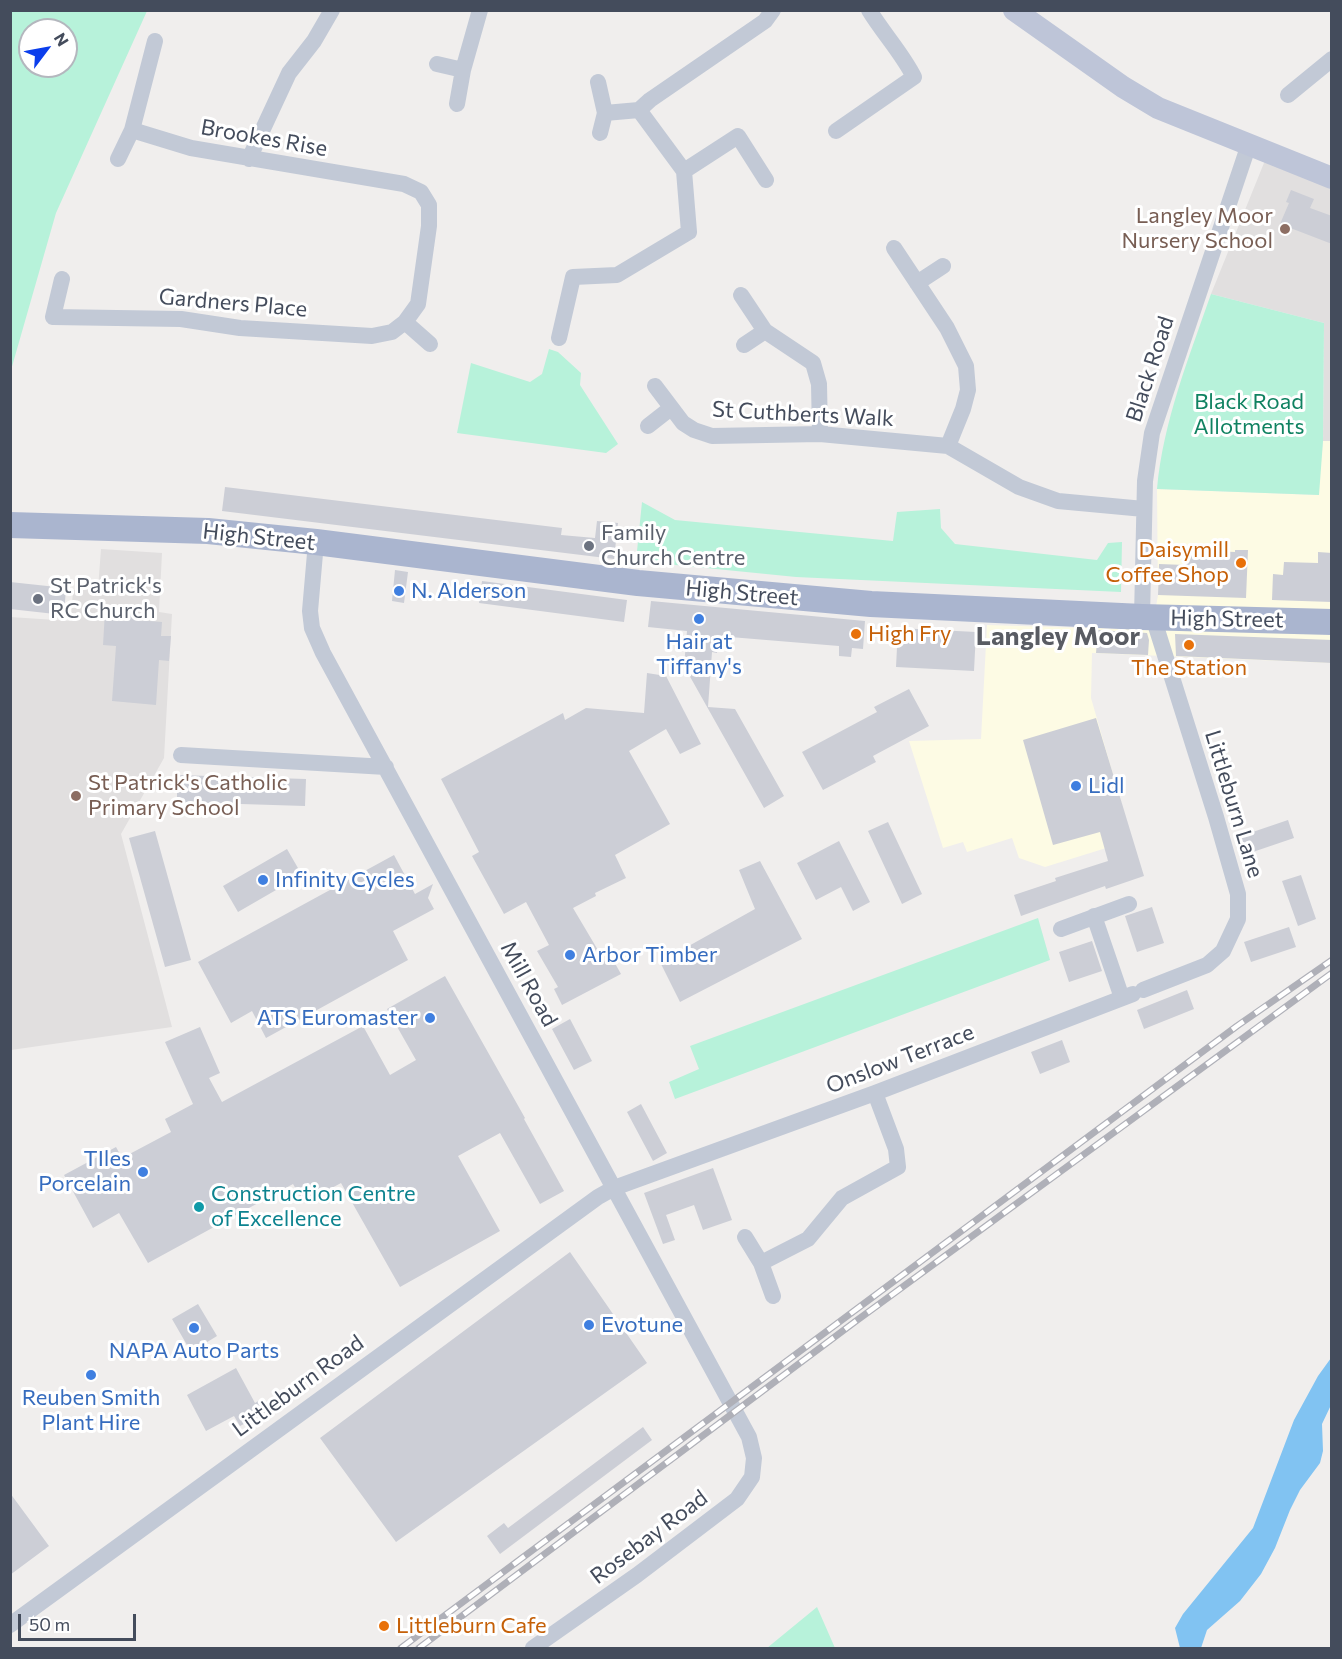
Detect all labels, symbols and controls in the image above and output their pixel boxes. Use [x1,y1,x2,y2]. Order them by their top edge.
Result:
north arrow [18,18,78,78]
text: N [51,29,73,49]
street label: Brookes Rise [199,114,329,162]
place label: Langley Moor Nursery School [1121,203,1273,254]
marker: Langley Moor Nursery School [1278,222,1292,236]
street label: Gardners Place [158,283,308,323]
street label: Black Road [1120,313,1180,425]
park label: Black Road Allotments [1194,389,1304,440]
street label: St Cuthberts Walk [712,396,894,432]
street label: High Street [201,518,317,556]
place label: Family Church Centre [601,520,745,572]
place label: Daisymill Coffee Shop [1106,537,1229,588]
marker: Family Church Centre [582,539,596,553]
marker: Daisymill Coffee Shop [1234,556,1248,570]
place label: St Patrick's RC Church [50,573,162,624]
street label: High Street [685,575,799,611]
place label: N. Alderson [411,578,526,604]
marker: N. Alderson [392,584,406,598]
marker: St Patrick's RC Church [31,592,45,606]
street label: High Street [1170,605,1284,633]
marker: Hair at Tiffany's [692,612,706,626]
district label: Langley Moor [976,620,1140,652]
place label: High Fry [868,621,951,647]
marker: High Fry [849,627,863,641]
place label: Hair at Tiffany's [656,629,742,680]
marker: The Station [1182,638,1196,652]
place label: The Station [1131,655,1247,681]
street label: Littleburn Lane [1199,727,1269,881]
place label: St Patrick's Catholic Primary School [88,770,288,822]
place label: Lidl [1088,773,1125,799]
marker: Lidl [1069,779,1083,793]
marker: St Patrick's Catholic Primary School [69,789,83,803]
place label: Infinity Cycles [275,867,415,893]
marker: Infinity Cycles [256,873,270,887]
street label: Mill Road [495,937,563,1031]
place label: Arbor Timber [582,942,717,968]
marker: Arbor Timber [563,948,577,962]
place label: ATS Euromaster [257,1005,418,1031]
marker: ATS Euromaster [423,1011,437,1025]
street label: Onslow Terrace [822,1019,978,1099]
place label: TIles Porcelain [38,1146,131,1198]
marker: TIles Porcelain [136,1165,150,1179]
place label: Construction Centre of Excellence [211,1181,416,1232]
marker: Construction Centre of Excellence [192,1200,206,1214]
place label: Evotune [601,1312,683,1338]
marker: Evotune [582,1318,596,1332]
marker: NAPA Auto Parts [187,1321,201,1335]
street label: Littleburn Road [227,1330,369,1442]
place label: NAPA Auto Parts [109,1338,279,1364]
marker: Reuben Smith Plant Hire [84,1368,98,1382]
place label: Reuben Smith Plant Hire [22,1385,160,1436]
street label: Rosebay Road [585,1484,713,1590]
scale bar [21,1602,140,1640]
text: 50 m [29,1613,70,1635]
place label: Littleburn Cafe [396,1613,547,1639]
marker: Littleburn Cafe [377,1619,391,1633]

